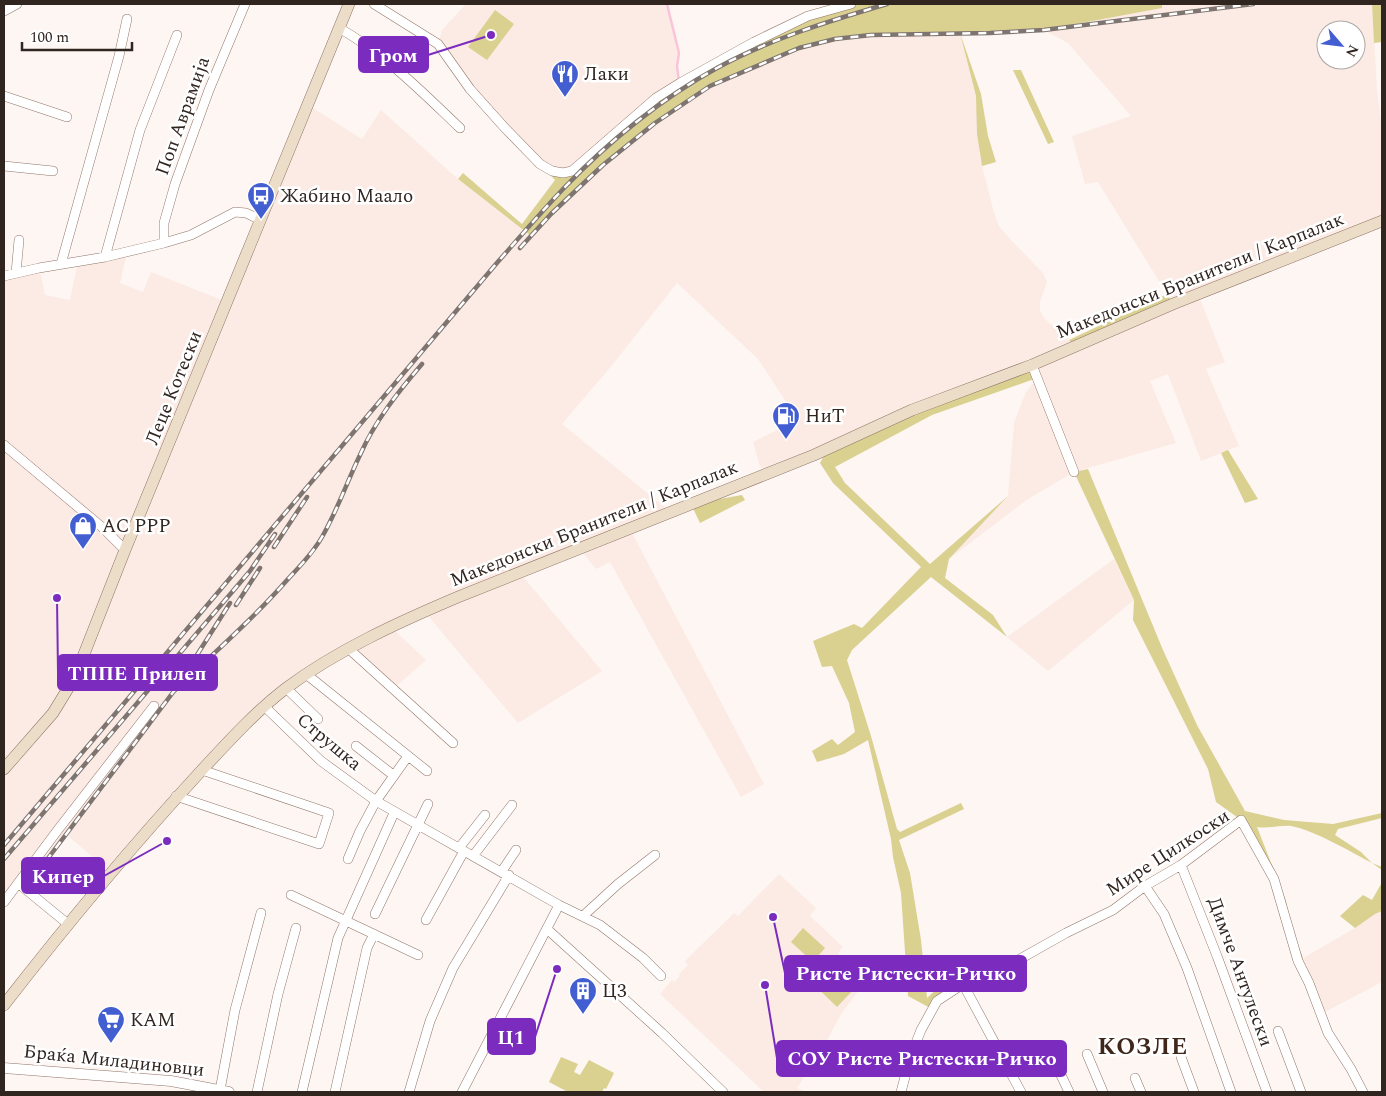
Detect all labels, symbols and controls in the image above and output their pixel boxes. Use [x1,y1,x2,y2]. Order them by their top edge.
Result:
scale bar [22,20,132,52]
north arrow [1316,20,1366,70]
text: 100 m [30,26,69,49]
callout: Гром [359,37,428,72]
text: Гром [369,41,418,71]
text: N [1340,41,1364,61]
street label: Поп Аврамија [148,52,218,180]
restaurant icon: Лаки [550,59,580,98]
place label: Лаки [584,60,629,89]
bus stop icon: Жабино Маало [246,181,276,220]
place label: Жабино Маало [280,182,413,211]
street label: Македонски Бранители / Карпалак [1052,205,1349,347]
street label: Леце Котески [138,326,210,450]
fuel station icon: НиТ [771,401,801,440]
place label: НиТ [805,402,845,431]
street label: Македонски Бранители / Карпалак [446,453,743,595]
shop icon: АС РРР [68,511,98,550]
place label: АС РРР [102,512,171,541]
callout: ТППЕ Прилеп [58,655,217,690]
text: ТППЕ Прилеп [67,659,207,689]
street label: Струшка [290,706,369,779]
street label: Мире Цилкоски [1100,802,1236,904]
callout: Кипер [22,858,104,893]
text: Кипер [32,862,94,892]
street label: Димче Антулески [1199,893,1281,1051]
callout: Ристе Ристески-Ричко [785,956,1026,991]
text: Ристе Ристески-Ричко [796,959,1016,989]
building icon: Ц3 [568,976,598,1015]
place label: Ц3 [602,977,627,1006]
supermarket icon: КАМ [96,1005,126,1044]
place label: КАМ [130,1006,176,1035]
callout: Ц1 [488,1019,535,1054]
text: Ц1 [497,1023,525,1053]
district label: КОЗЛЕ [1098,1029,1188,1065]
street label: Браќа Миладиновци [22,1037,206,1085]
callout: СОУ Ристе Ристески-Ричко [777,1041,1066,1076]
text: СОУ Ристе Ристески-Ричко [787,1044,1057,1074]

